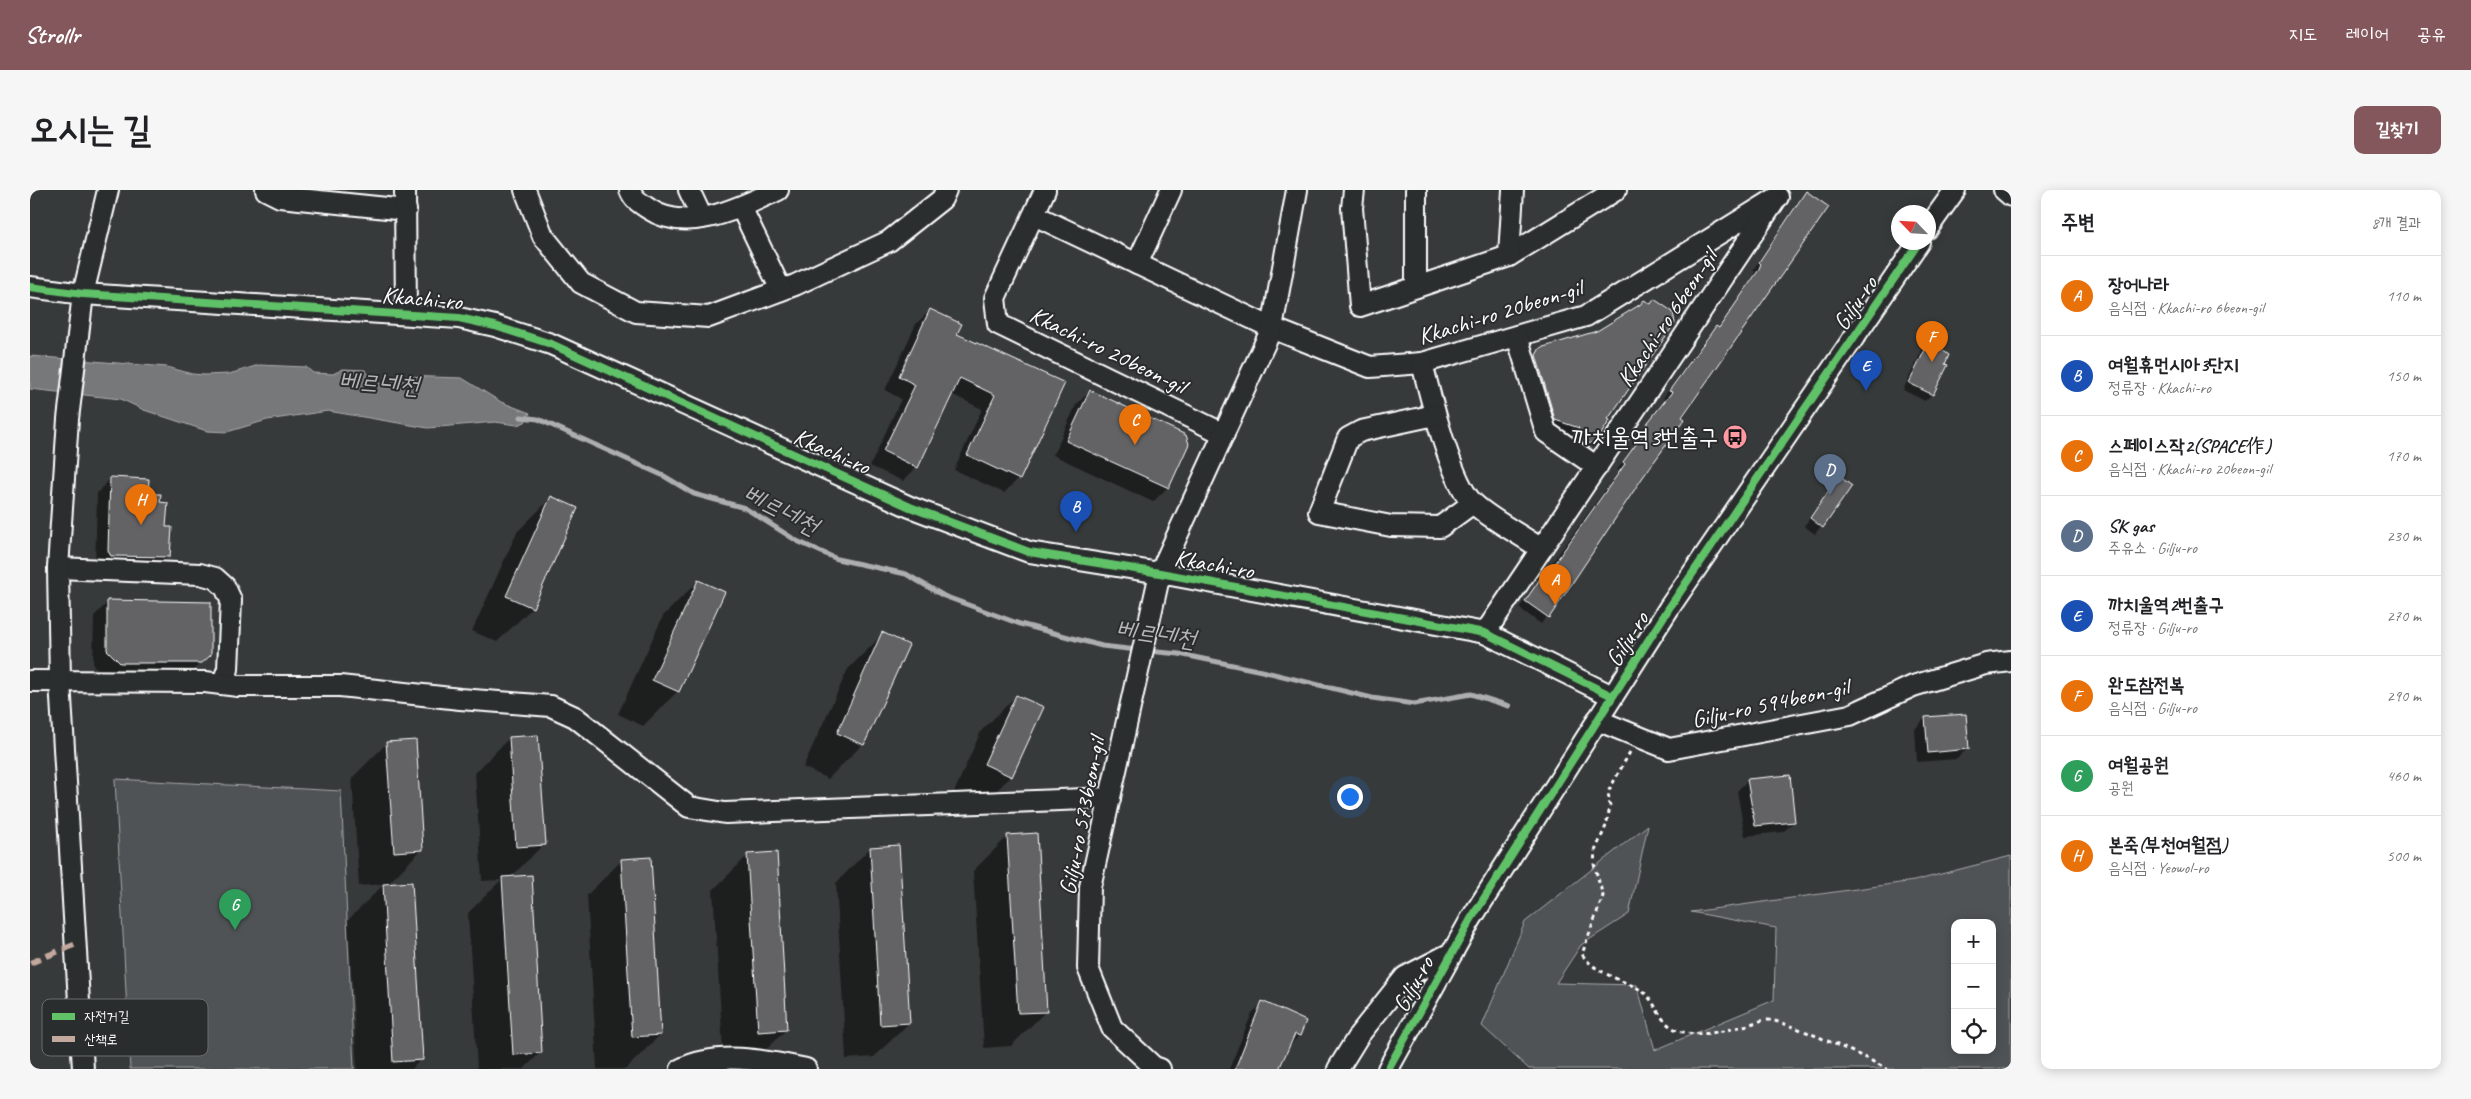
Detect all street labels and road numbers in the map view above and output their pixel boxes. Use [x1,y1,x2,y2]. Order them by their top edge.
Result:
street label: Kkachi-ro 6beon-gil [1610,240,1726,392]
street label: Gilju-ro [1826,269,1885,336]
street label: Kkachi-ro 20beon-gil [1414,272,1590,351]
street label: Kkachi-ro [381,280,465,317]
street label: Kkachi-ro 20beon-gil [1025,299,1195,403]
street label: Kkachi-ro [789,421,876,482]
street label: Kkachi-ro [1172,542,1258,586]
street label: Gilju-ro [1599,605,1656,672]
street label: Gilju-ro 594beon-gil [1689,671,1855,734]
street label: Gilju-ro 573beon-gil [1052,731,1113,897]
street label: Gilju-ro [1386,950,1441,1017]

